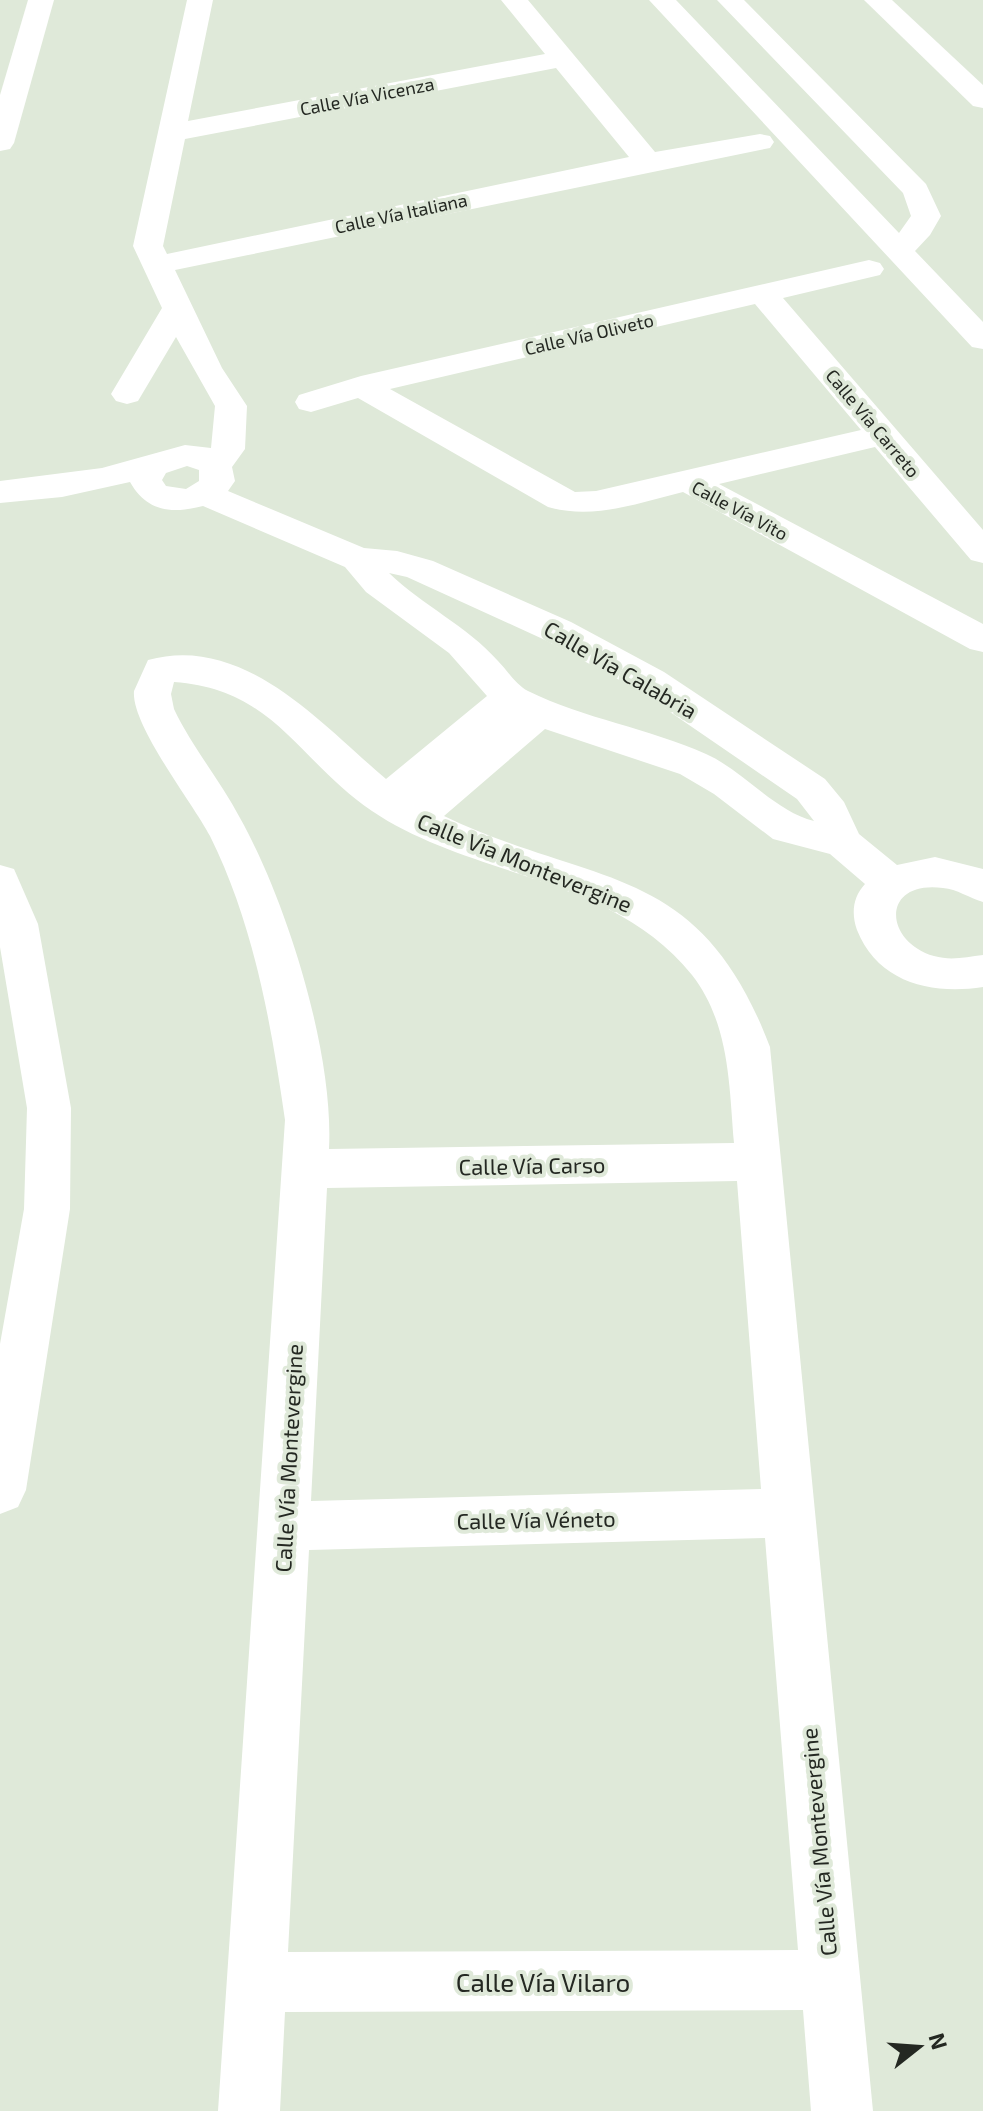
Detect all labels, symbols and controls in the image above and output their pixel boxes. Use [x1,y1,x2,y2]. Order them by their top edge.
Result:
street label: Calle Vía Vicenza [298,72,436,120]
street label: Calle Vía Italiana [333,188,469,238]
street label: Calle Vía Oliveto [522,308,656,360]
street label: Calle Vía Carreto [821,364,925,482]
street label: Calle Vía Vito [688,476,792,544]
street label: Calle Vía Calabria [540,615,702,723]
street label: Calle Vía Montevergine [414,807,636,917]
street label: Calle Vía Carso [458,1151,606,1179]
street label: Calle Vía Montevergine [269,1343,307,1573]
street label: Calle Vía Véneto [456,1505,616,1533]
street label: Calle Vía Montevergine [795,1727,841,1957]
street label: Calle Vía Vilaro [456,1966,630,1997]
north arrow [879,2007,959,2087]
text: N [924,2029,954,2052]

